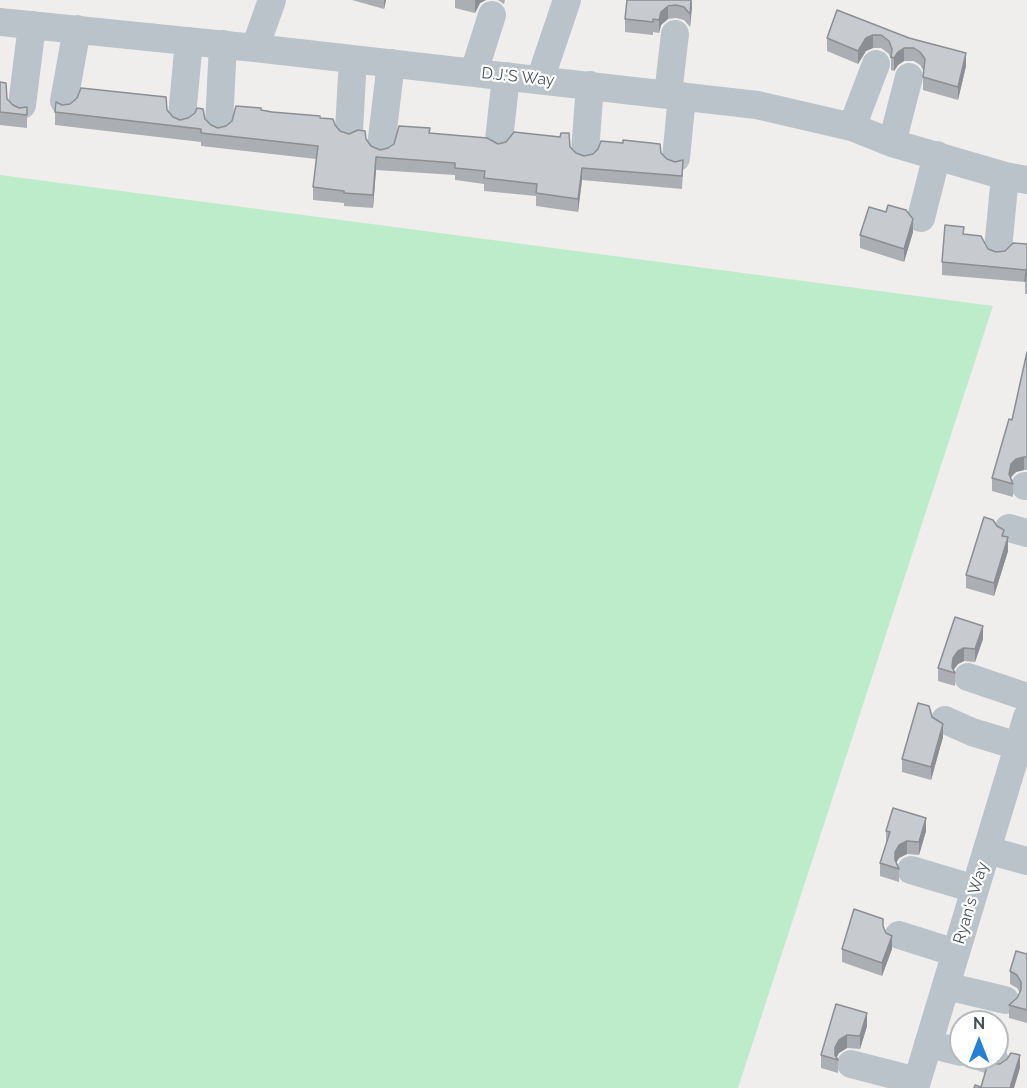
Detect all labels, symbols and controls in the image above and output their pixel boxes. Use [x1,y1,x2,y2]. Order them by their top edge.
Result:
street label: D.J.'S Way [481,64,555,90]
street label: Ryan's Way [949,860,993,946]
north arrow [949,1010,1009,1070]
text: N [973,1014,985,1033]

